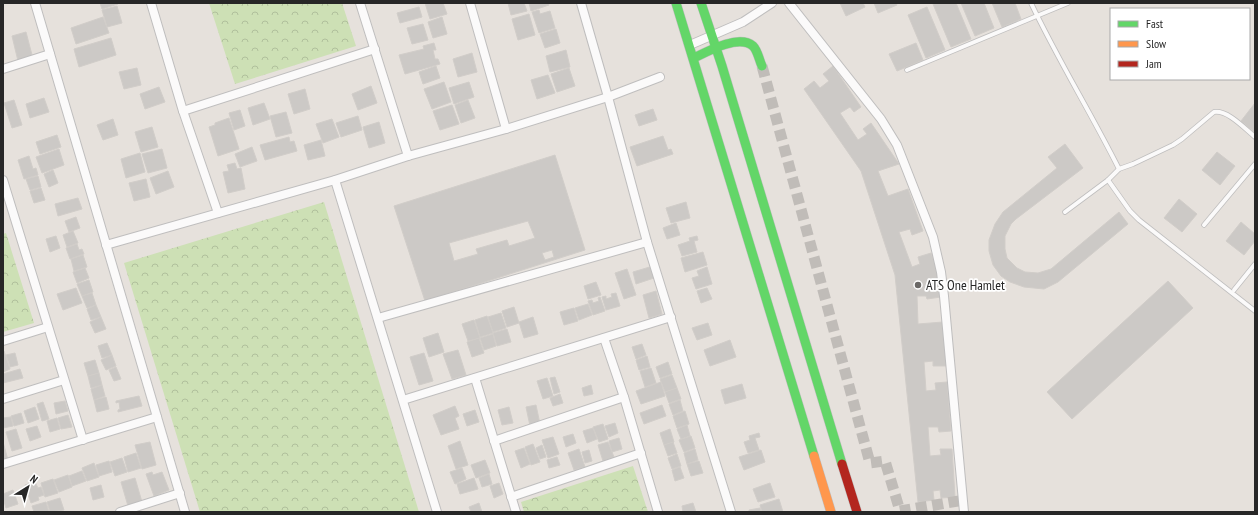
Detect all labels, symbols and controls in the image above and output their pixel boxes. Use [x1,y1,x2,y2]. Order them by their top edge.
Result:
legend [1110,8,1250,80]
text: Fast [1146,16,1164,31]
text: Slow [1146,36,1167,51]
text: Jam [1145,56,1162,71]
place label: ATS One Hamlet [926,276,1005,294]
marker: ATS One Hamlet [913,280,923,290]
north arrow [8,467,48,507]
text: N [27,472,41,486]

